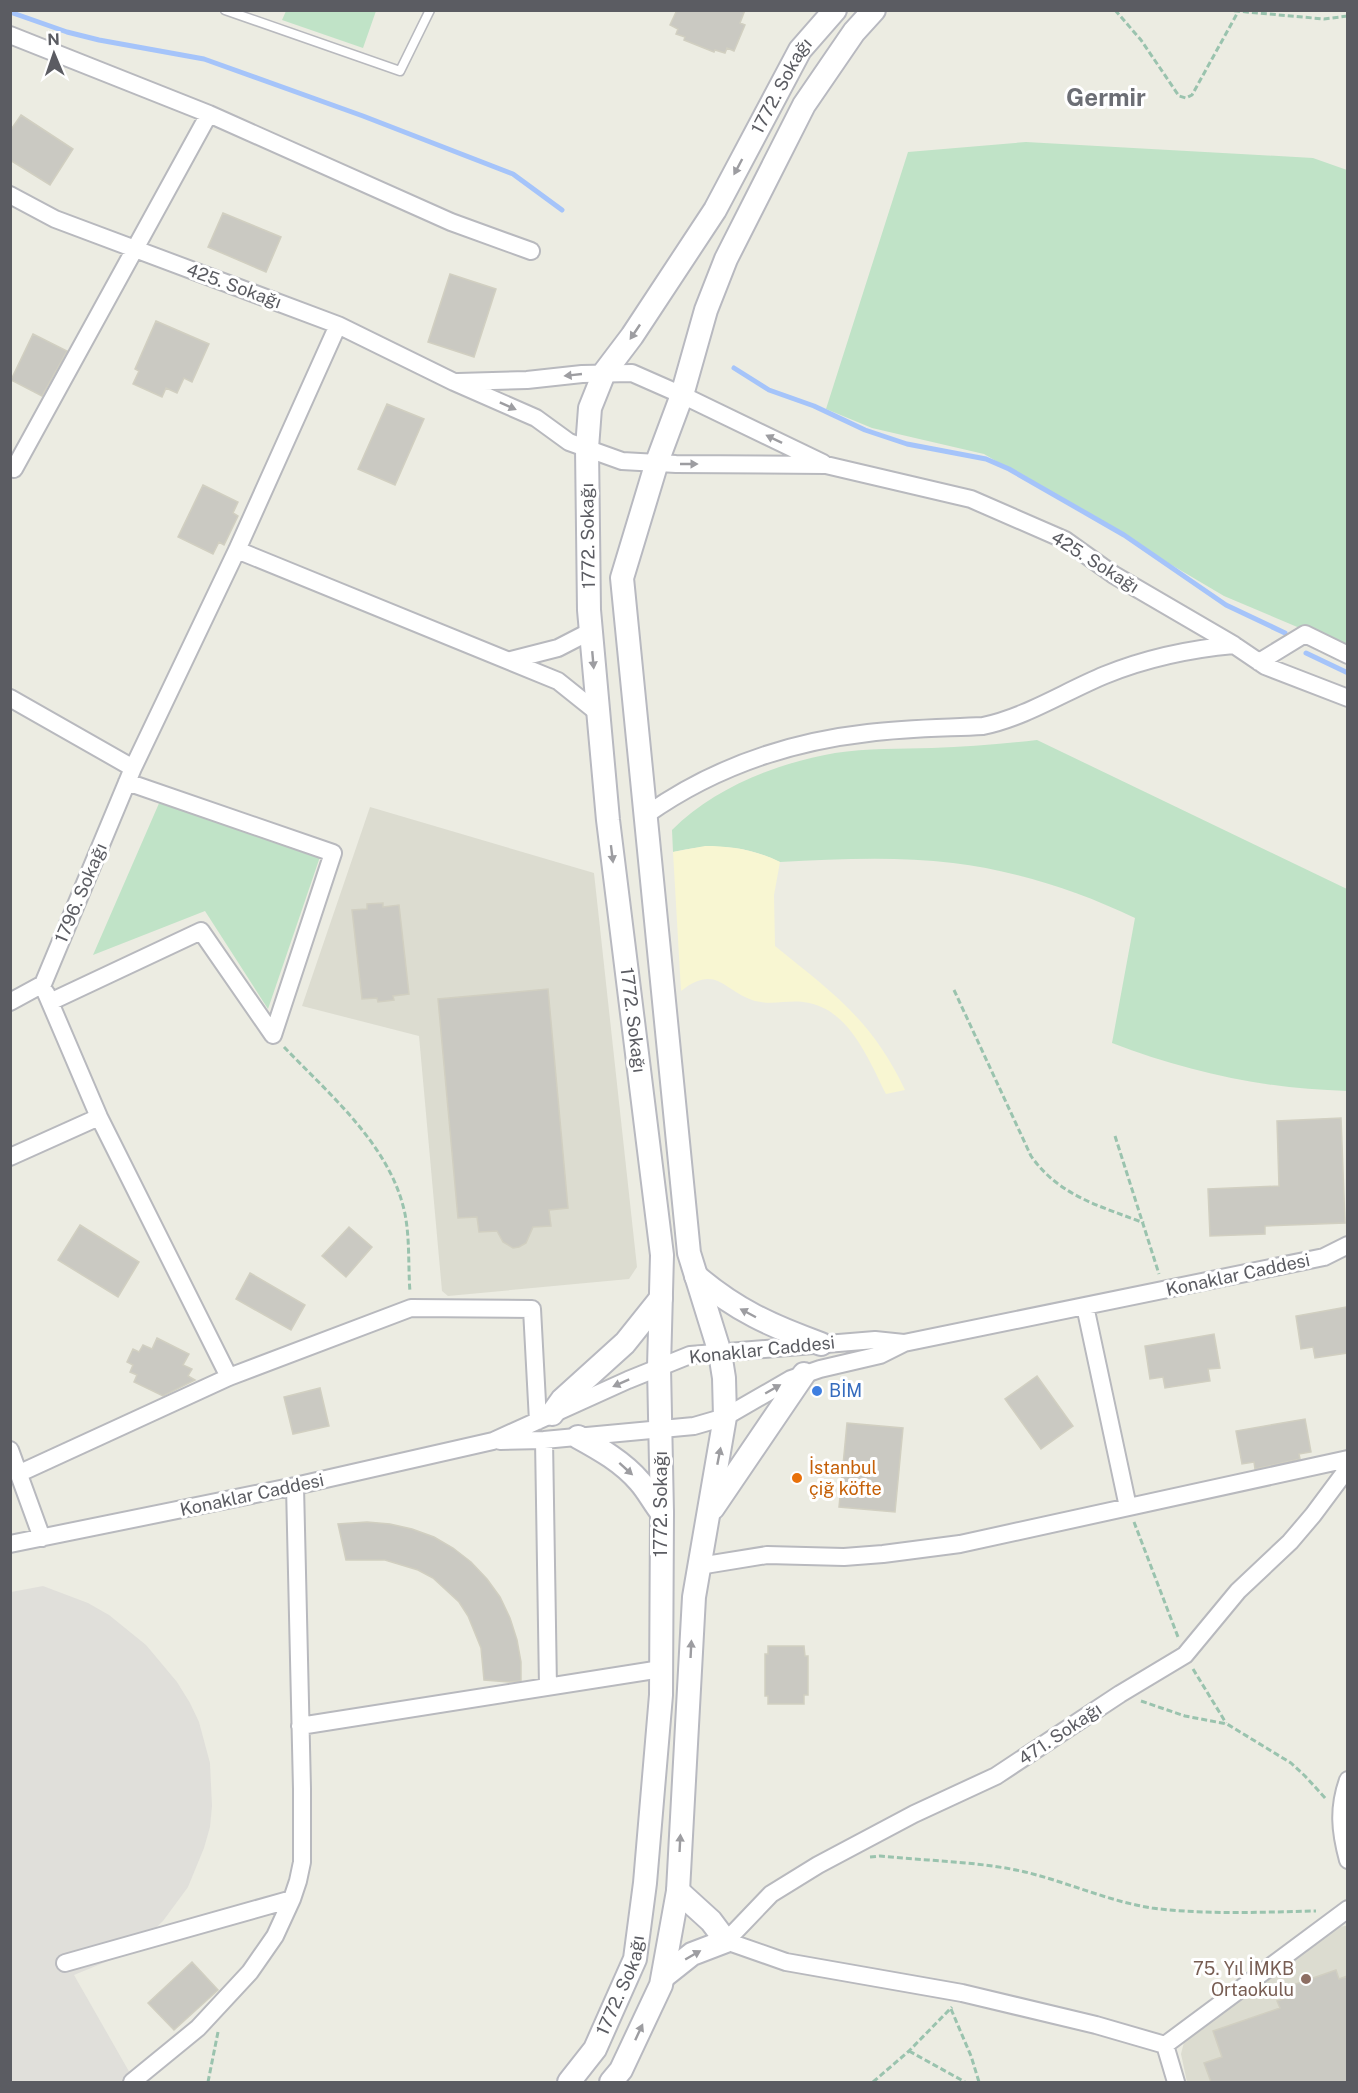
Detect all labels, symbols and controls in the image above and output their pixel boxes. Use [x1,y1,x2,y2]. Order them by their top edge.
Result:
north arrow [24,24,84,84]
text: N [47,30,60,49]
street label: 1772. Sokağı [746,33,816,137]
district label: Germir [1066,83,1146,111]
one-way arrow [734,158,743,175]
street label: 425. Sokağı [184,259,285,312]
one-way arrow [629,323,641,339]
one-way arrow [563,370,582,380]
one-way arrow [499,401,516,410]
one-way arrow [765,434,782,444]
one-way arrow [679,459,698,469]
street label: 1772. Sokağı [576,483,599,589]
street label: 425. Sokağı [1048,526,1143,597]
one-way arrow [588,651,598,670]
street label: 1796. Sokağı [50,840,111,946]
one-way arrow [608,845,617,864]
street label: 1772. Sokağı [617,966,650,1074]
street label: Konaklar Caddesi [1164,1249,1312,1300]
one-way arrow [739,1308,756,1318]
street label: Konaklar Caddesi [688,1331,836,1368]
one-way arrow [612,1379,629,1388]
place label: BİM [829,1379,862,1401]
one-way arrow [764,1384,781,1394]
marker: BİM [810,1384,824,1398]
one-way arrow [715,1446,724,1465]
street label: 1772. Sokağı [650,1451,671,1557]
place label: İstanbul çiğ köfte [809,1456,882,1499]
one-way arrow [618,1462,633,1475]
street label: Konaklar Caddesi [178,1469,326,1520]
marker: İstanbul çiğ köfte [790,1471,804,1485]
one-way arrow [686,1639,696,1658]
street label: 471. Sokağı [1014,1698,1105,1769]
one-way arrow [676,1834,685,1853]
street label: 1772. Sokağı [591,1934,648,2038]
one-way arrow [685,1950,701,1961]
place label: 75. Yıl İMKB Ortaokulu [1193,1957,1294,2000]
marker: 75. Yıl İMKB Ortaokulu [1299,1972,1313,1986]
one-way arrow [634,2023,643,2040]

